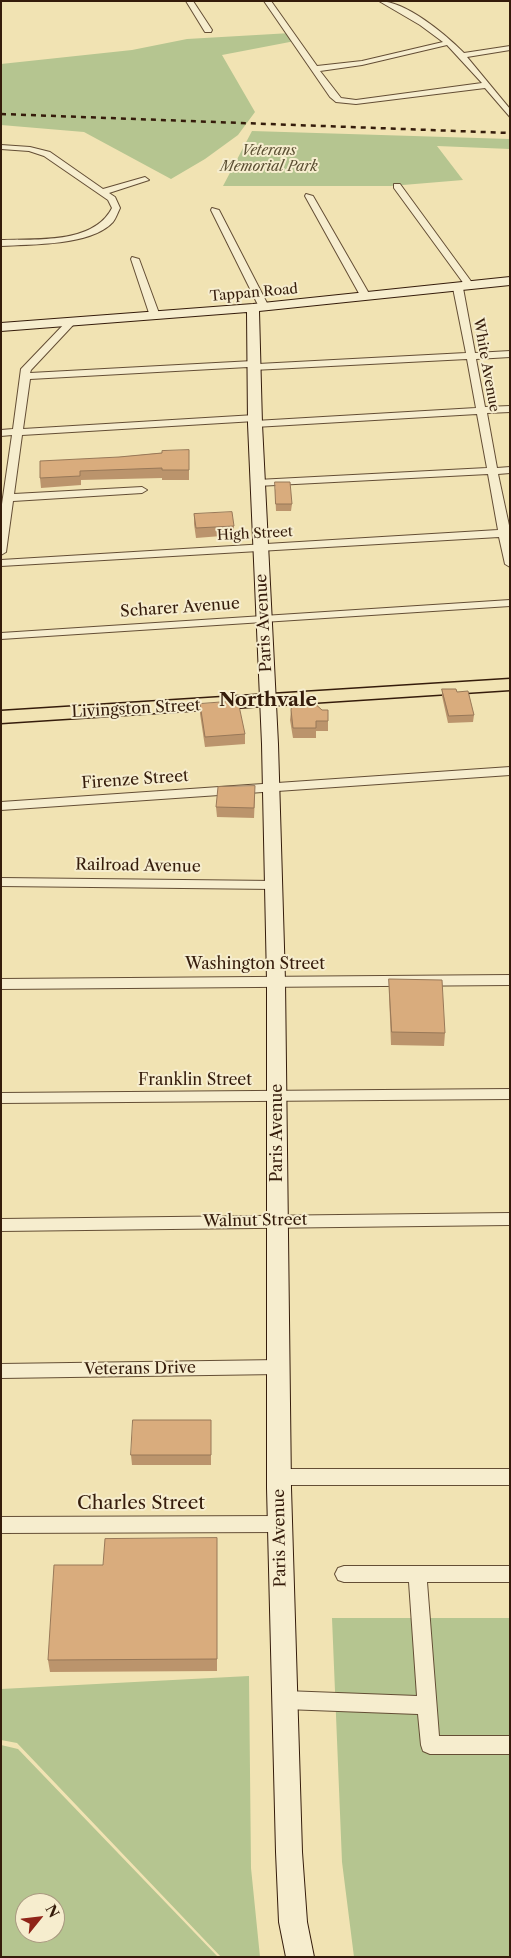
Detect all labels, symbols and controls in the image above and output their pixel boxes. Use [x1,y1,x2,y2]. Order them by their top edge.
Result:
park label: Veterans Memorial Park [220,143,318,176]
street label: Tappan Road [209,281,299,305]
street label: White Avenue [469,317,503,413]
street label: High Street [217,524,293,544]
street label: Paris Avenue [252,573,276,673]
street label: Scharer Avenue [120,594,240,622]
district label: Northvale [219,690,317,712]
street label: Livingston Street [71,696,201,722]
street label: Firenze Street [81,767,189,793]
street label: Railroad Avenue [75,855,201,877]
street label: Washington Street [185,954,325,974]
street label: Franklin Street [138,1070,252,1090]
street label: Paris Avenue [267,1084,287,1182]
street label: Walnut Street [203,1210,307,1232]
street label: Veterans Drive [84,1358,196,1380]
street label: Paris Avenue [270,1489,290,1587]
street label: Charles Street [77,1493,205,1515]
north arrow [15,1893,65,1943]
text: N [41,1902,63,1921]

